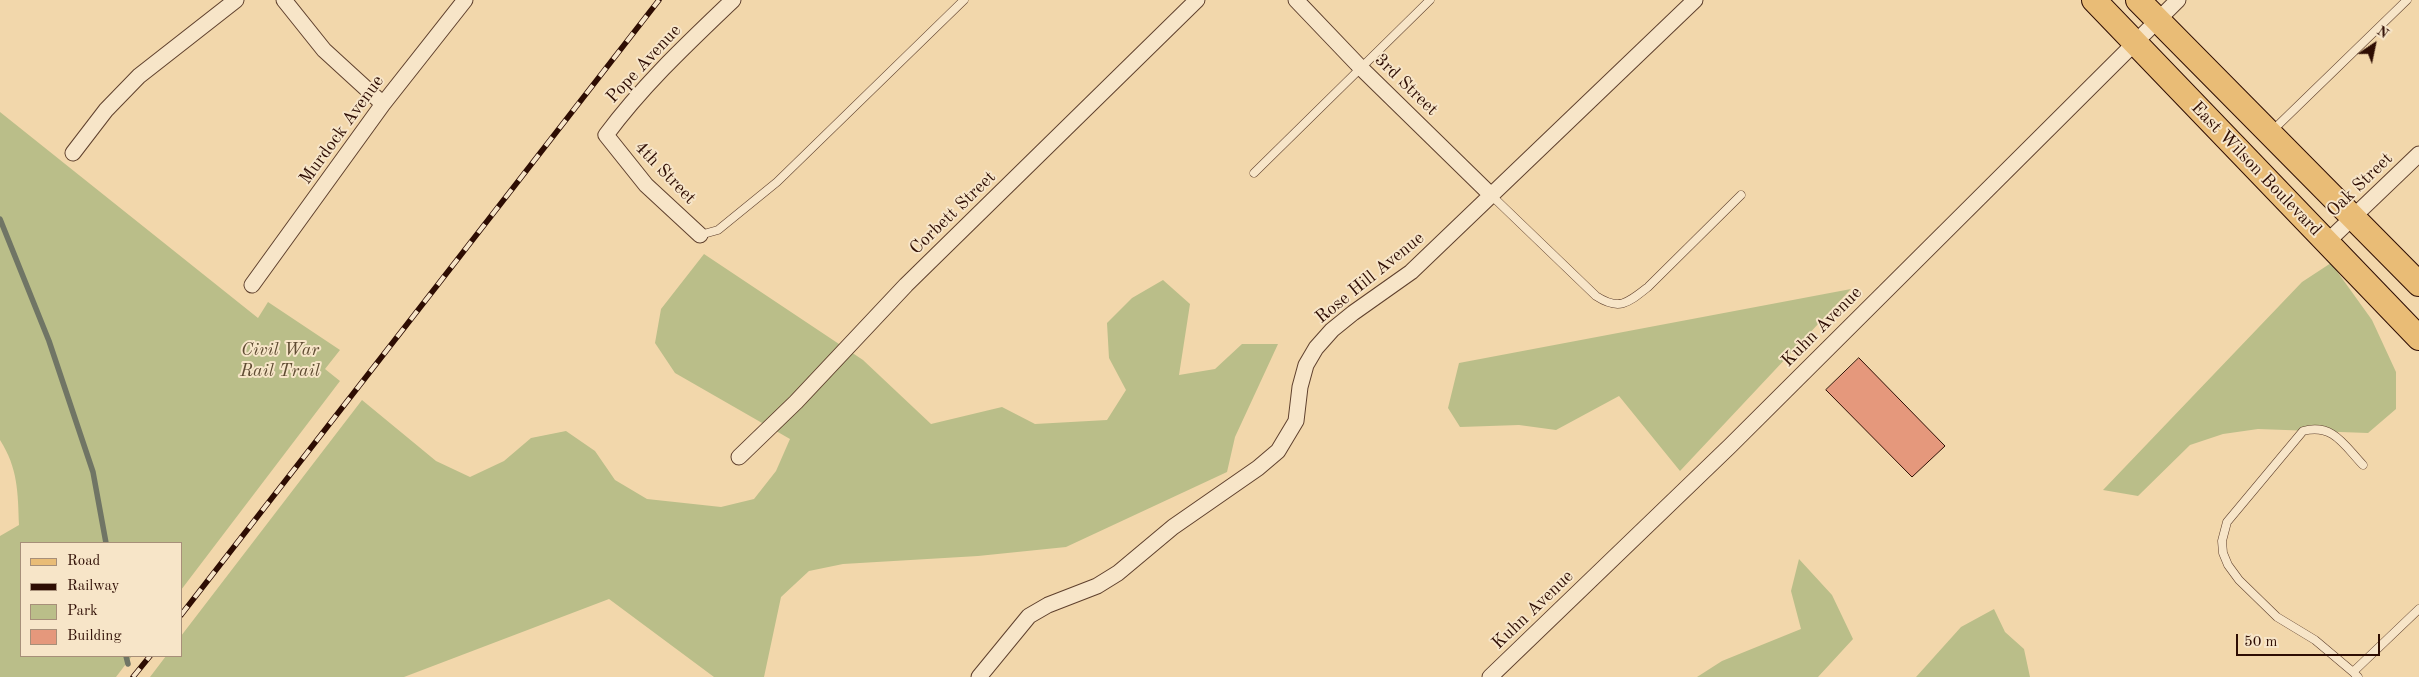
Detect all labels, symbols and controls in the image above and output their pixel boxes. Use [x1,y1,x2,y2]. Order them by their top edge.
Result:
street label: Pope Avenue [602,20,686,108]
north arrow [2349,20,2399,70]
text: N [2374,24,2391,41]
street label: 3rd Street [1370,49,1442,121]
street label: Murdock Avenue [295,71,389,189]
street label: East Wilson Boulevard [2186,97,2326,241]
street label: 4th Street [630,137,700,209]
street label: Oak Street [2322,148,2398,222]
street label: Corbett Street [906,167,1000,259]
street label: Rose Hill Avenue [1311,227,1429,329]
street label: Kuhn Avenue [1777,282,1867,372]
park label: Civil War Rail Trail [240,339,320,382]
legend [20,542,182,657]
text: Road [67,554,100,569]
street label: Kuhn Avenue [1488,566,1578,654]
text: Railway [67,579,120,594]
text: Park [67,604,98,619]
scale bar [2239,624,2383,656]
text: Building [67,629,122,644]
text: 50 m [2244,635,2278,650]

